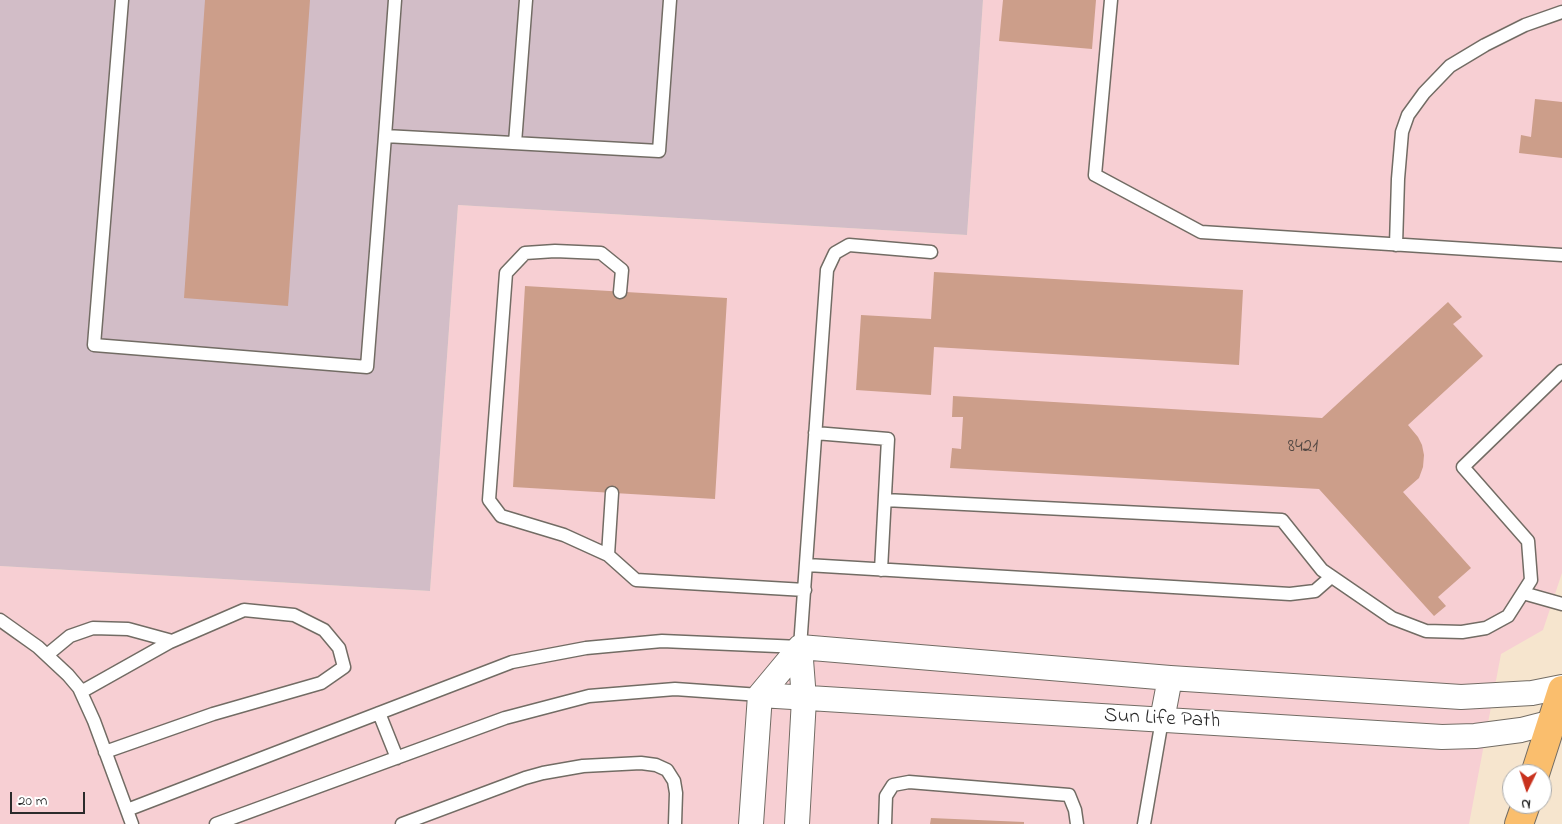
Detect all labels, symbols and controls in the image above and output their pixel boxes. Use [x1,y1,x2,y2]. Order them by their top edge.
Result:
house number: 8421 [1288,437,1318,459]
street label: Sun Life Path [1103,704,1221,736]
north arrow [1502,764,1552,814]
scale bar [12,782,88,814]
text: 20 m [18,790,47,812]
text: N [1521,793,1531,814]

